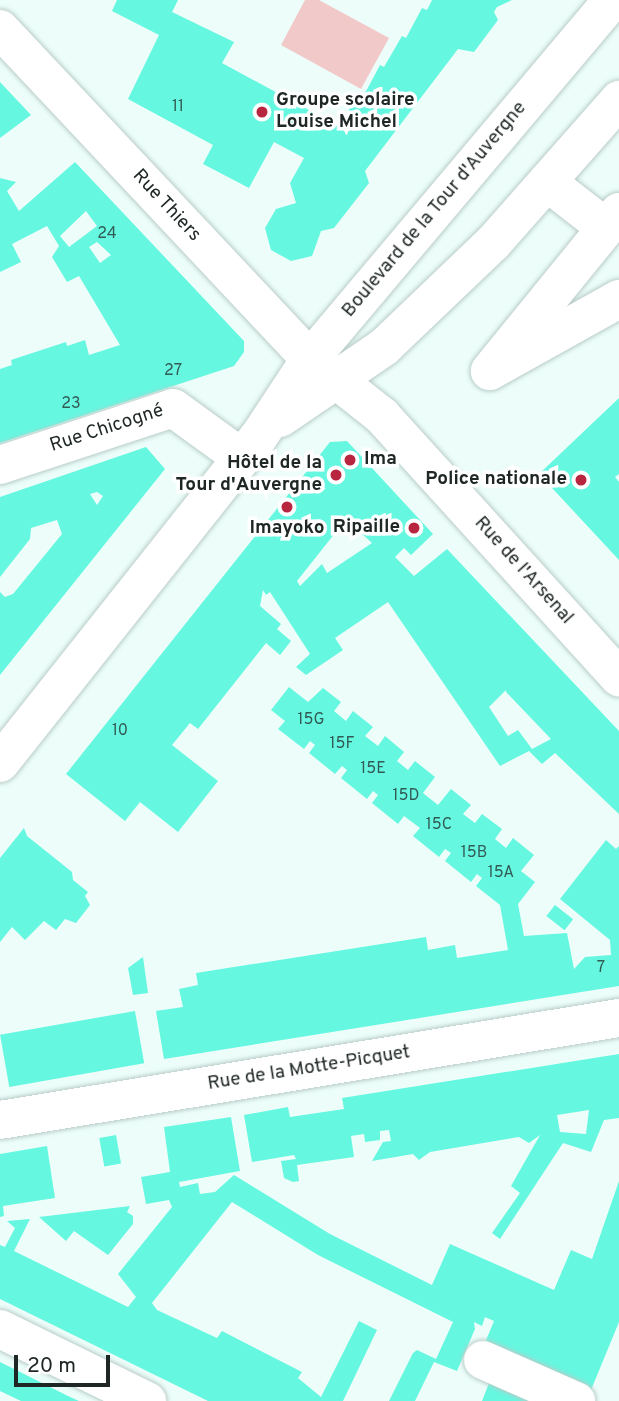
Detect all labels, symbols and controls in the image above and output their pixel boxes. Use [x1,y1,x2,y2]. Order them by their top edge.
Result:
place label: Groupe scolaire Louise Michel [276,90,415,134]
house number: 11 [172,97,184,117]
street label: Boulevard de la Tour d'Auvergne [338,97,532,323]
marker: Groupe scolaire Louise Michel [254,104,270,120]
street label: Rue Thiers [127,165,205,247]
house number: 24 [97,224,117,244]
house number: 27 [164,361,182,381]
house number: 23 [61,394,81,414]
street label: Rue Chicogné [47,400,167,458]
place label: Ima [364,449,397,471]
marker: Ima [342,452,358,468]
place label: Hôtel de la Tour d'Auvergne [176,453,322,497]
marker: Hôtel de la Tour d'Auvergne [328,467,344,483]
place label: Police nationale [425,469,567,491]
marker: Police nationale [573,472,589,488]
marker: Imayoko [279,499,295,515]
street label: Rue de l'Arsenal [469,512,577,630]
place label: Ripaille [333,517,400,539]
place label: Imayoko [250,518,324,540]
marker: Ripaille [406,520,422,536]
house number: 15G [298,710,324,730]
house number: 10 [112,721,128,741]
house number: 15F [330,734,354,754]
house number: 15E [360,759,386,779]
house number: 15D [393,786,419,806]
house number: 15C [426,815,452,835]
house number: 15B [461,843,487,863]
house number: 15A [488,863,514,883]
house number: 7 [597,958,605,978]
street label: Rue de la Motte-Picquet [206,1042,412,1096]
scale bar [18,1342,114,1386]
text: 20 m [27,1353,76,1380]

